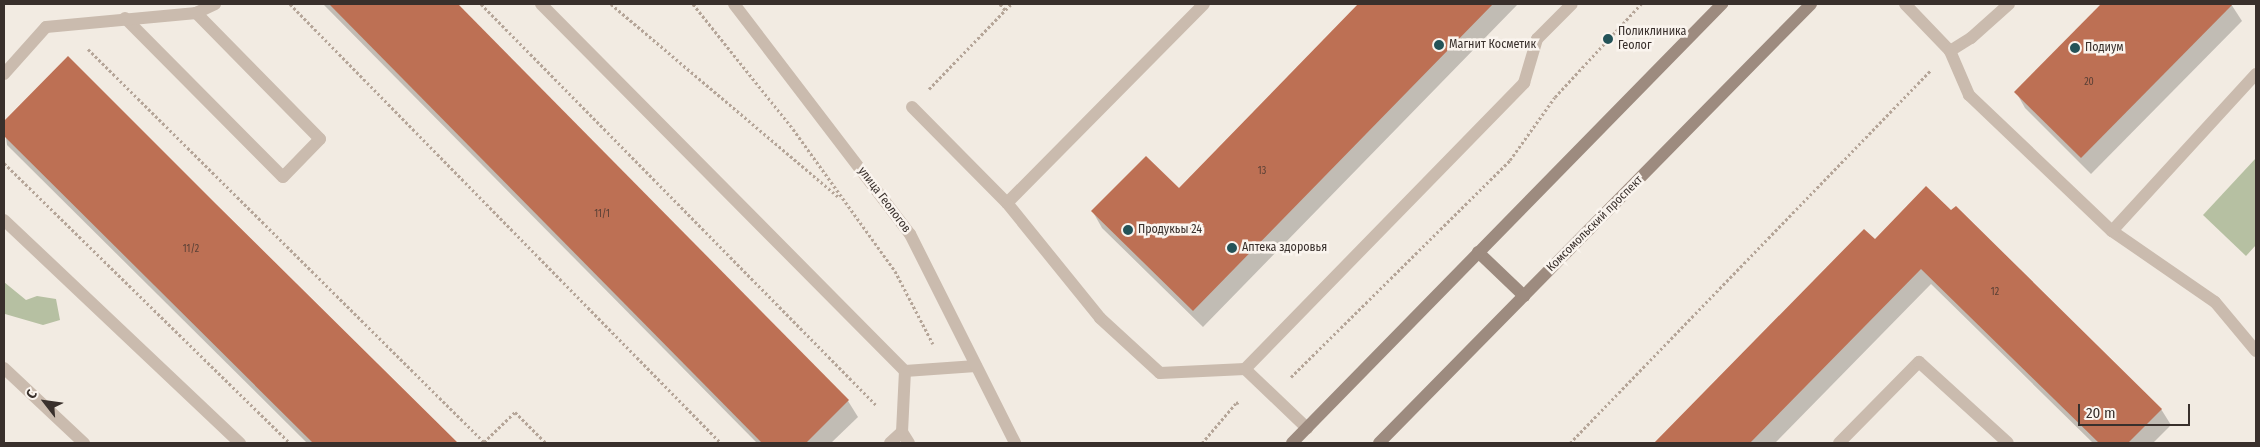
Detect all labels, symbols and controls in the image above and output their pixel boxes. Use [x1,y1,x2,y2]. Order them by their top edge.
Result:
place label: Поликлиника Геолог [1618,25,1686,53]
marker: Поликлиника Геолог [1602,33,1614,45]
place label: Магнит Косметик [1449,38,1536,52]
marker: Магнит Косметик [1433,39,1445,51]
place label: Подиум [2085,41,2124,55]
marker: Подиум [2069,42,2081,54]
house number: 20 [2084,77,2094,89]
street label: улица Геологов [855,164,913,236]
house number: 13 [1258,166,1266,178]
street label: Комсомольский проспект [1544,173,1646,275]
house number: 11/1 [594,209,610,221]
place label: Продукьы 24 [1138,223,1202,237]
marker: Продукьы 24 [1122,224,1134,236]
place label: Аптека здоровья [1242,241,1327,255]
marker: Аптека здоровья [1226,242,1238,254]
house number: 11/2 [183,244,199,256]
house number: 12 [1991,287,1999,299]
north arrow [20,377,70,427]
text: С [22,387,41,402]
scale bar [2080,394,2192,426]
text: 20 m [2086,404,2116,422]

